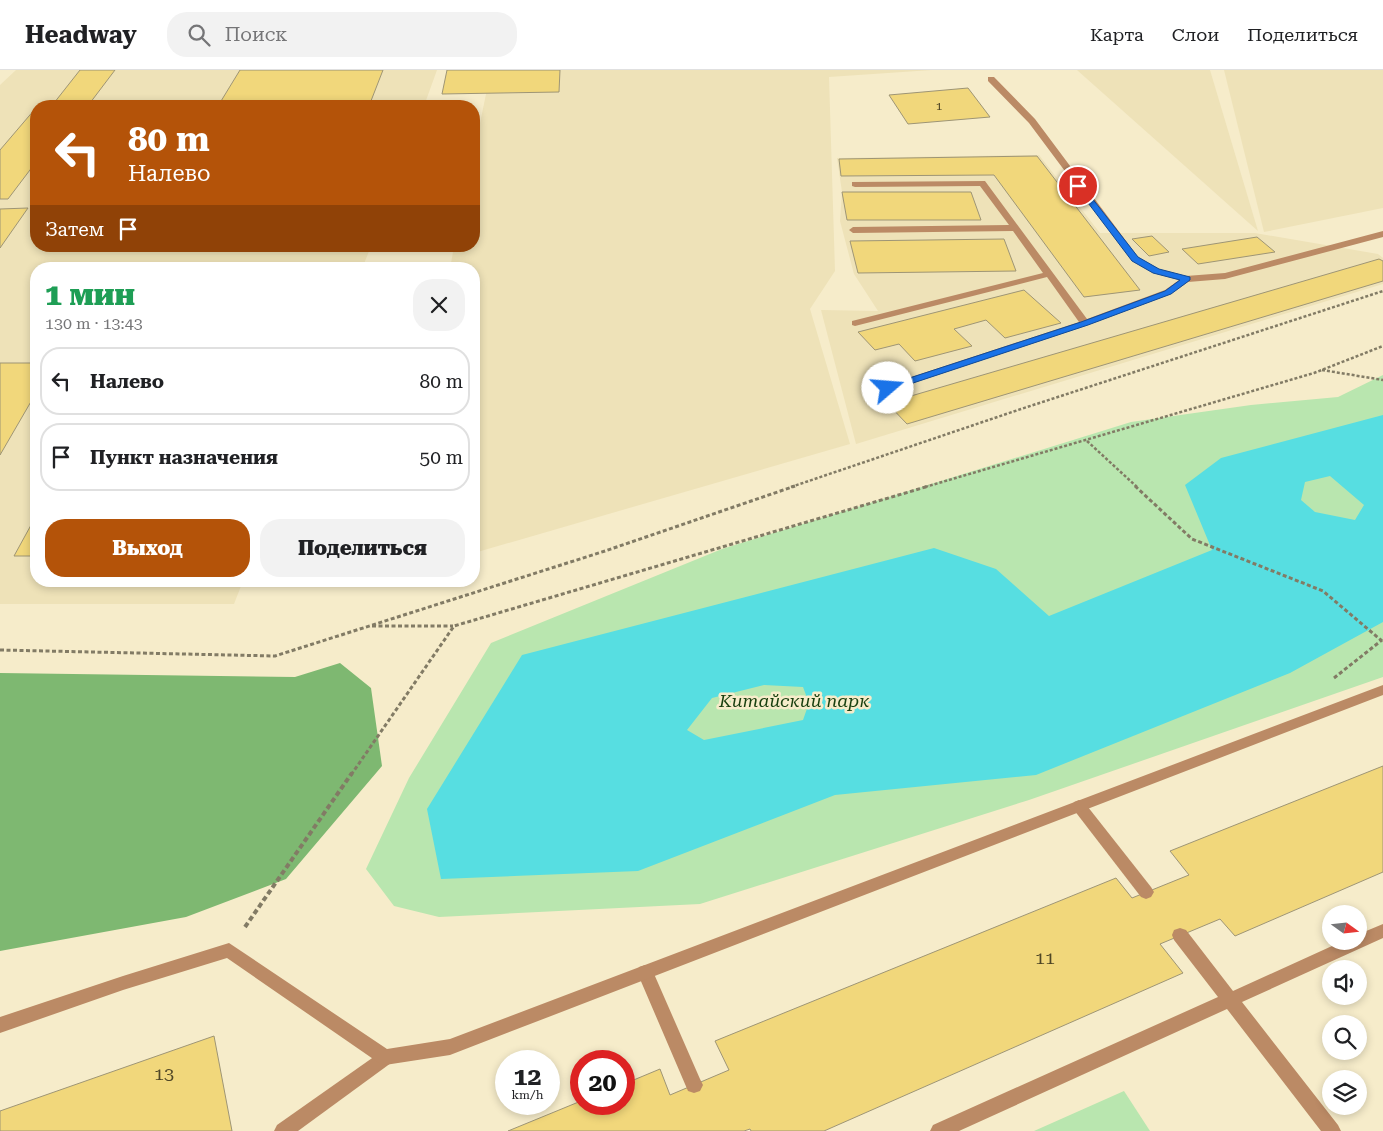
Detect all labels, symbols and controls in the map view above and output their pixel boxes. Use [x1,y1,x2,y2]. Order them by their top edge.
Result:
search box [167,12,517,57]
text: Headway [25,21,137,49]
icon: search [185,21,213,49]
text: Поиск [225,23,287,46]
text: Карта [1090,24,1144,45]
text: Слои [1172,24,1219,45]
text: Поделиться [1247,24,1358,45]
house number: 1 [936,99,943,113]
text: 80 m [128,119,210,160]
icon: left [45,120,110,185]
text: Налево [128,161,211,186]
pin [1057,165,1099,207]
icon: arrive [1064,172,1092,200]
icon: arrive [114,215,142,243]
text: Затем [45,218,104,241]
text: 1 мин [45,277,135,312]
button: close [413,279,465,331]
text: 130 m · 13:43 [45,314,143,333]
position arrow [861,361,913,413]
icon: left [47,367,75,395]
text: Налево [90,370,164,393]
text: 80 m [420,370,463,393]
icon: arrive [47,443,75,471]
text: Пункт назначения [90,446,278,469]
text: 50 m [420,446,463,469]
button: Выход [45,519,250,577]
button: Поделиться [260,519,465,577]
park label: Китайский парк [718,690,869,711]
north arrow [1322,905,1368,950]
map controls [1322,905,1367,1115]
house number: 11 [1035,947,1055,968]
button: sound [1322,960,1367,1005]
button: search [1322,1015,1367,1060]
speed limit sign: 20 [570,1050,635,1115]
text: 12 [513,1062,542,1091]
house number: 13 [154,1063,174,1084]
button: layers [1322,1070,1367,1115]
text: km/h [511,1088,544,1102]

